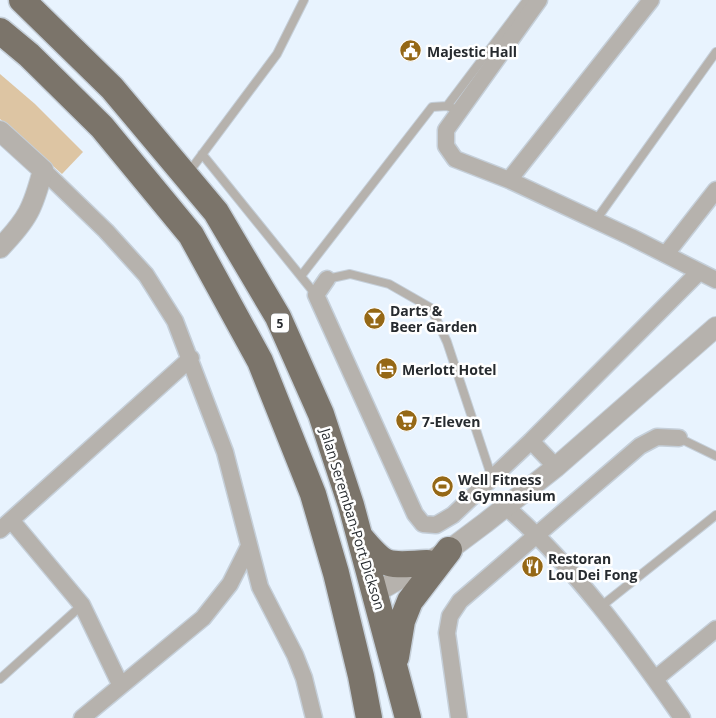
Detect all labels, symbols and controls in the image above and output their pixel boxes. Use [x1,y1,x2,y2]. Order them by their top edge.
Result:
public building icon: Majestic Hall [399,39,423,63]
place label: Majestic Hall [427,42,517,61]
place label: Darts & Beer Garden [390,301,477,336]
bar icon: Darts & Beer Garden [362,306,386,330]
road number: 5 [271,314,289,332]
hotel icon: Merlott Hotel [374,357,398,381]
place label: Merlott Hotel [402,360,497,379]
supermarket icon: 7-Eleven [394,409,418,433]
place label: 7-Eleven [422,412,480,431]
street label: Jalan Seremban-Port Dickson [316,424,390,612]
place label: Well Fitness & Gymnasium [458,470,556,505]
sports icon: Well Fitness & Gymnasium [430,475,454,499]
place label: Restoran Lou Dei Fong [548,549,638,584]
restaurant icon: Restoran Lou Dei Fong [520,554,544,578]

